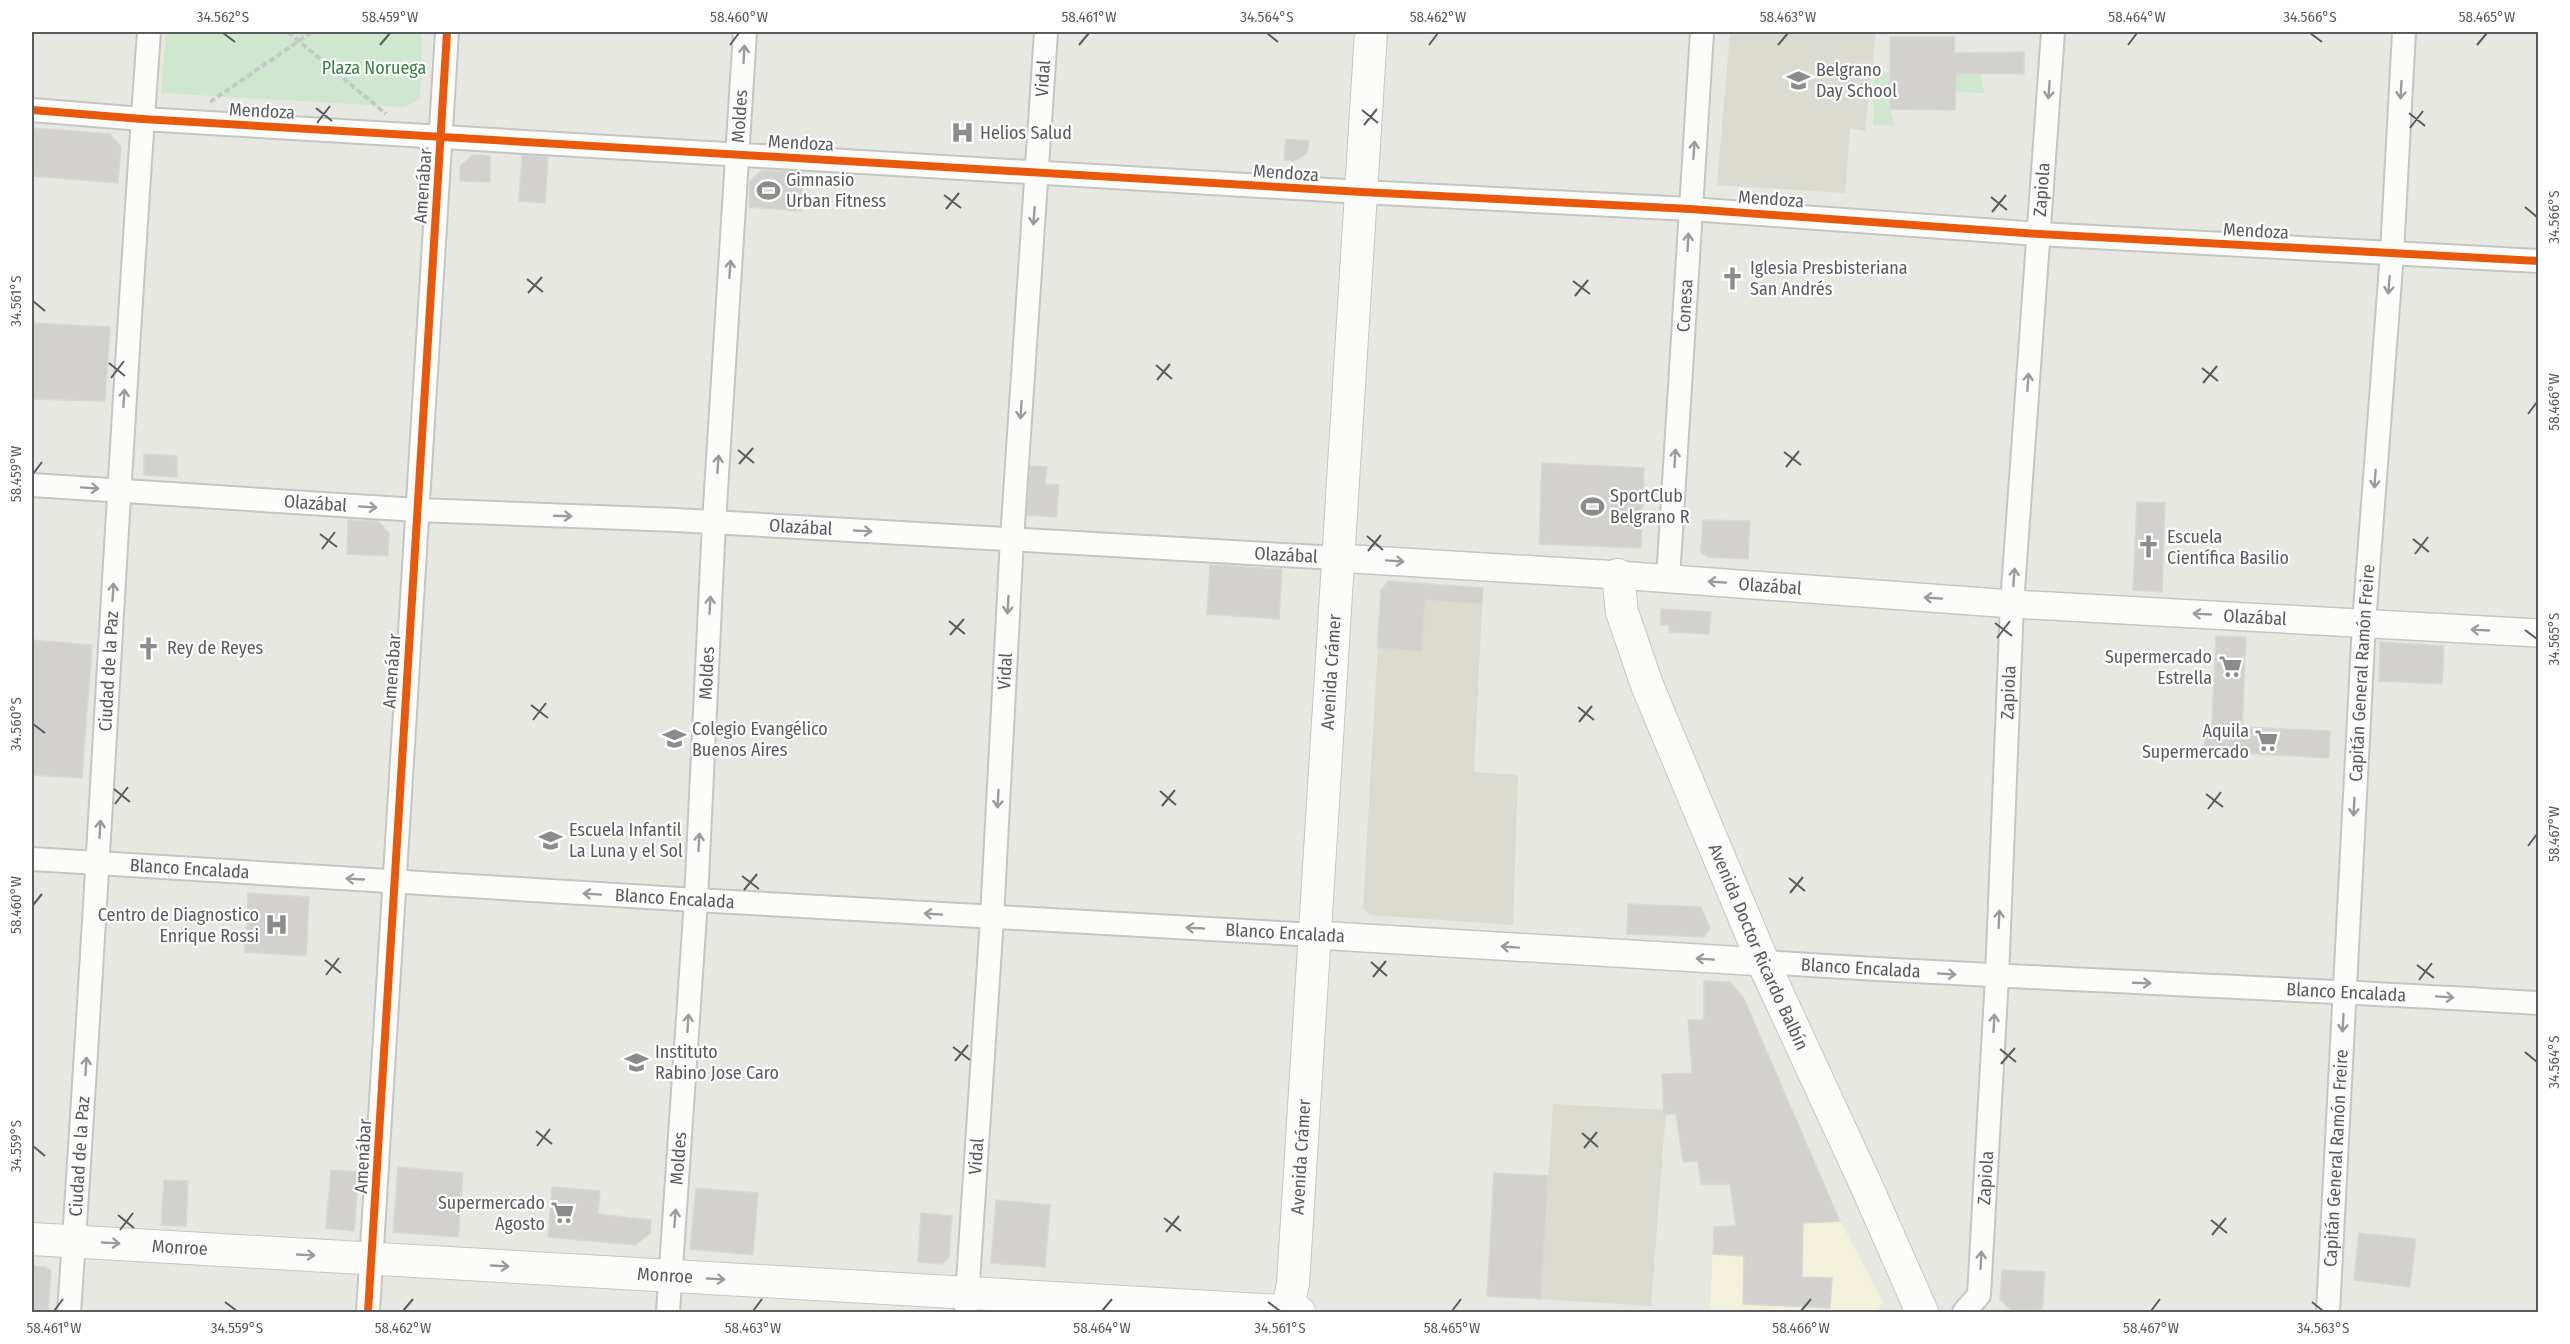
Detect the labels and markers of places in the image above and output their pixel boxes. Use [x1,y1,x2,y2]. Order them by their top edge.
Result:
place label: Belgrano Day School [1816,59,1897,102]
school or university icon: Belgrano Day School [1785,67,1811,93]
hospital icon: Helios Salud [949,120,975,146]
place label: Helios Salud [980,122,1072,144]
place label: Gimnasio Urban Fitness [786,169,886,212]
sports icon: Gimnasio Urban Fitness [755,177,781,203]
place label: Iglesia Presbisteriana San Andrés [1750,257,1908,300]
church icon: Iglesia Presbisteriana San Andrés [1719,265,1745,291]
place label: SportClub Belgrano R [1610,485,1690,528]
sports icon: SportClub Belgrano R [1579,493,1605,519]
place label: Escuela Científica Basilio [2167,526,2289,569]
church icon: Escuela Científica Basilio [2136,534,2162,560]
church icon: Rey de Reyes [136,635,162,661]
place label: Rey de Reyes [167,637,264,659]
place label: Supermercado Estrella [2105,646,2212,689]
supermarket icon: Supermercado Estrella [2217,654,2243,680]
place label: Colegio Evangélico Buenos Aires [692,718,828,761]
place label: Aquila Supermercado [2142,720,2249,763]
school or university icon: Colegio Evangélico Buenos Aires [661,726,687,752]
supermarket icon: Aquila Supermercado [2254,728,2280,754]
place label: Escuela Infantil La Luna y el Sol [569,819,683,862]
school or university icon: Escuela Infantil La Luna y el Sol [538,827,564,853]
place label: Centro de Diagnostico Enrique Rossi [98,904,259,947]
hospital icon: Centro de Diagnostico Enrique Rossi [264,912,290,938]
place label: Instituto Rabino Jose Caro [655,1041,779,1084]
school or university icon: Instituto Rabino Jose Caro [624,1049,650,1075]
place label: Supermercado Agosto [438,1192,545,1235]
supermarket icon: Supermercado Agosto [550,1200,576,1226]

